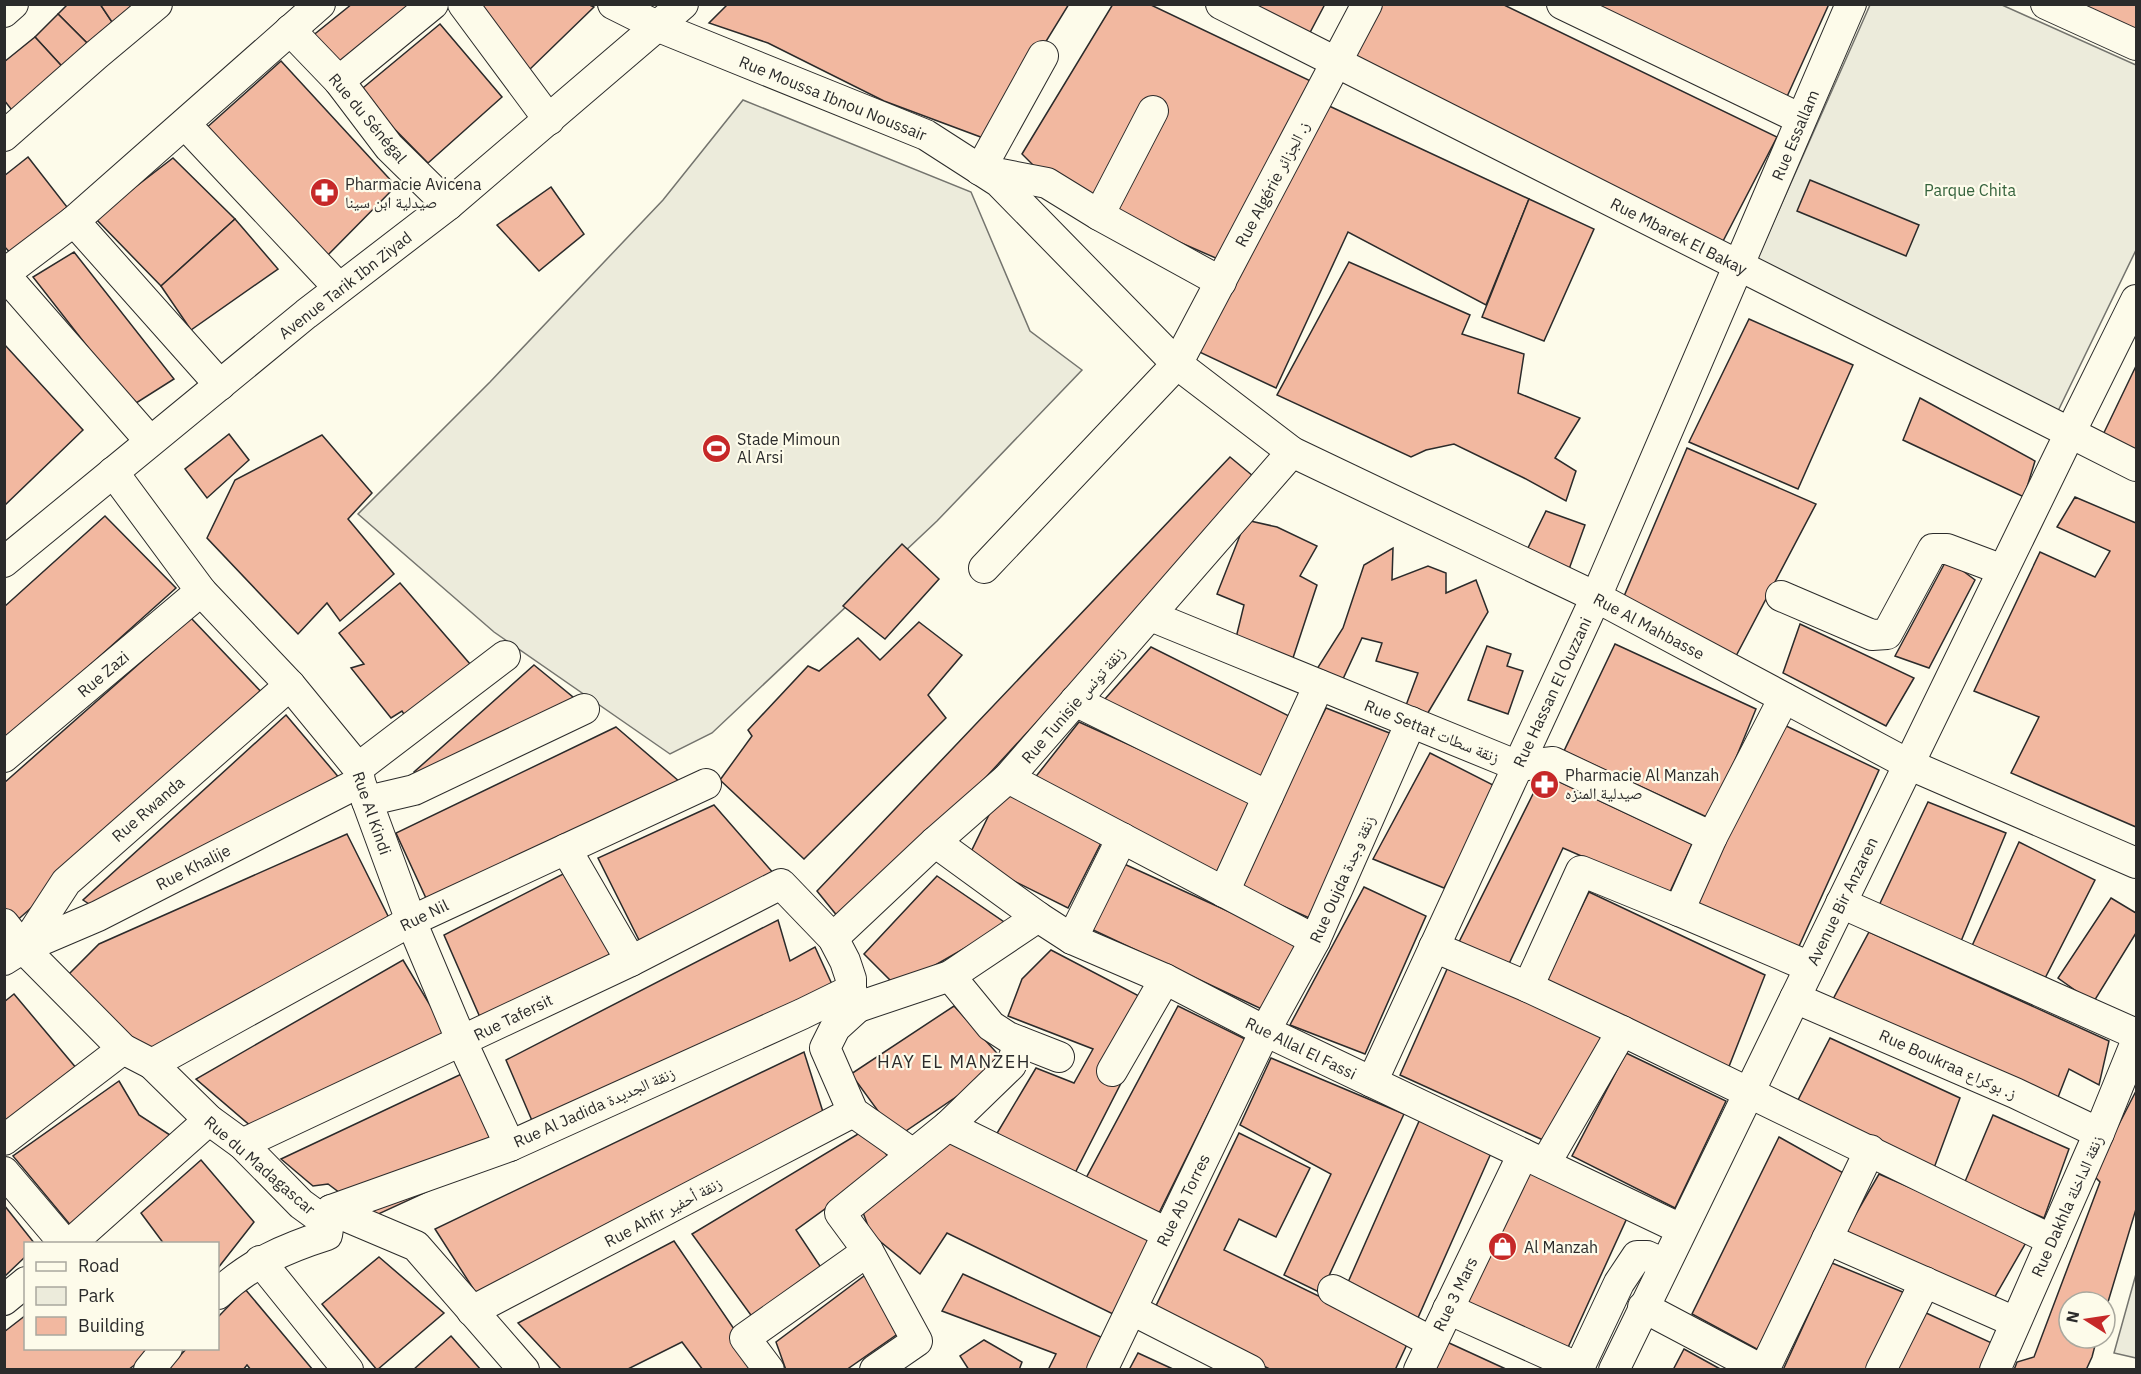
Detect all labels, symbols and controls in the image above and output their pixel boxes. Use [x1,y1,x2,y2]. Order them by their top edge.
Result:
street label: Rue Moussa Ibnou Noussair [736,51,930,145]
street label: Rue du Sénégal [325,69,411,167]
street label: Rue Essallam [1767,87,1823,183]
street label: Rue Algérie ز. الجزائر [1230,118,1314,250]
place label: Pharmacie Avicena صيدلية ابن سينا [345,174,482,213]
pharmacy icon: Pharmacie Avicena صيدلية ابن سينا [308,177,340,209]
park label: Parque Chita [1924,180,2016,200]
street label: Rue Mbarek El Bakay [1607,193,1751,279]
street label: Avenue Tarik Ibn Ziyad [275,227,415,343]
place label: Stade Mimoun Al Arsi [737,429,840,467]
sports icon: Stade Mimoun Al Arsi [700,432,732,464]
street label: Rue Al Mahbasse [1590,588,1708,664]
street label: Rue Hassan El Ouzzani [1508,614,1596,770]
street label: Rue Tunisie زنقة تونس [1017,643,1130,768]
street label: Rue Zazi [73,647,133,701]
street label: Rue Settat زنقة سطات [1362,695,1502,767]
place label: Pharmacie Al Manzah صيدلية المنزه [1565,765,1719,803]
pharmacy icon: Pharmacie Al Manzah صيدلية المنزه [1528,768,1560,800]
street label: Rue Al Kindi [348,769,396,857]
street label: Rue Rwanda [108,772,189,846]
street label: Rue Oujda زنقة وجدة [1305,812,1379,946]
street label: Avenue Bir Anzaren [1802,834,1882,968]
street label: Rue Khalije [152,840,234,894]
street label: Rue Nil [396,895,452,935]
street label: Rue Tafersit [470,989,556,1045]
street label: Rue Allal El Fassi [1242,1012,1360,1084]
street label: Rue Boukraa ز. بوكراع [1876,1025,2020,1104]
district label: HAY EL MANZEH [877,1050,1031,1073]
street label: Rue Al Jadida زنقة الجديدة [510,1062,678,1152]
street label: Rue du Madagascar [200,1111,320,1219]
street label: Rue Dakhla زنقة الداخلة [2027,1132,2107,1280]
street label: Rue Ab Torres [1152,1150,1214,1250]
street label: Rue Ahfir زنقة أحفير [601,1173,725,1251]
shop icon: Al Manzah [1487,1231,1519,1263]
place label: Al Manzah [1524,1237,1598,1257]
legend [24,1242,219,1350]
street label: Rue 3 Mars [1428,1253,1482,1335]
text: Road [78,1254,119,1277]
text: Park [78,1284,115,1307]
north arrow [2057,1290,2117,1350]
text: N [2061,1309,2083,1325]
text: Building [78,1314,145,1337]

